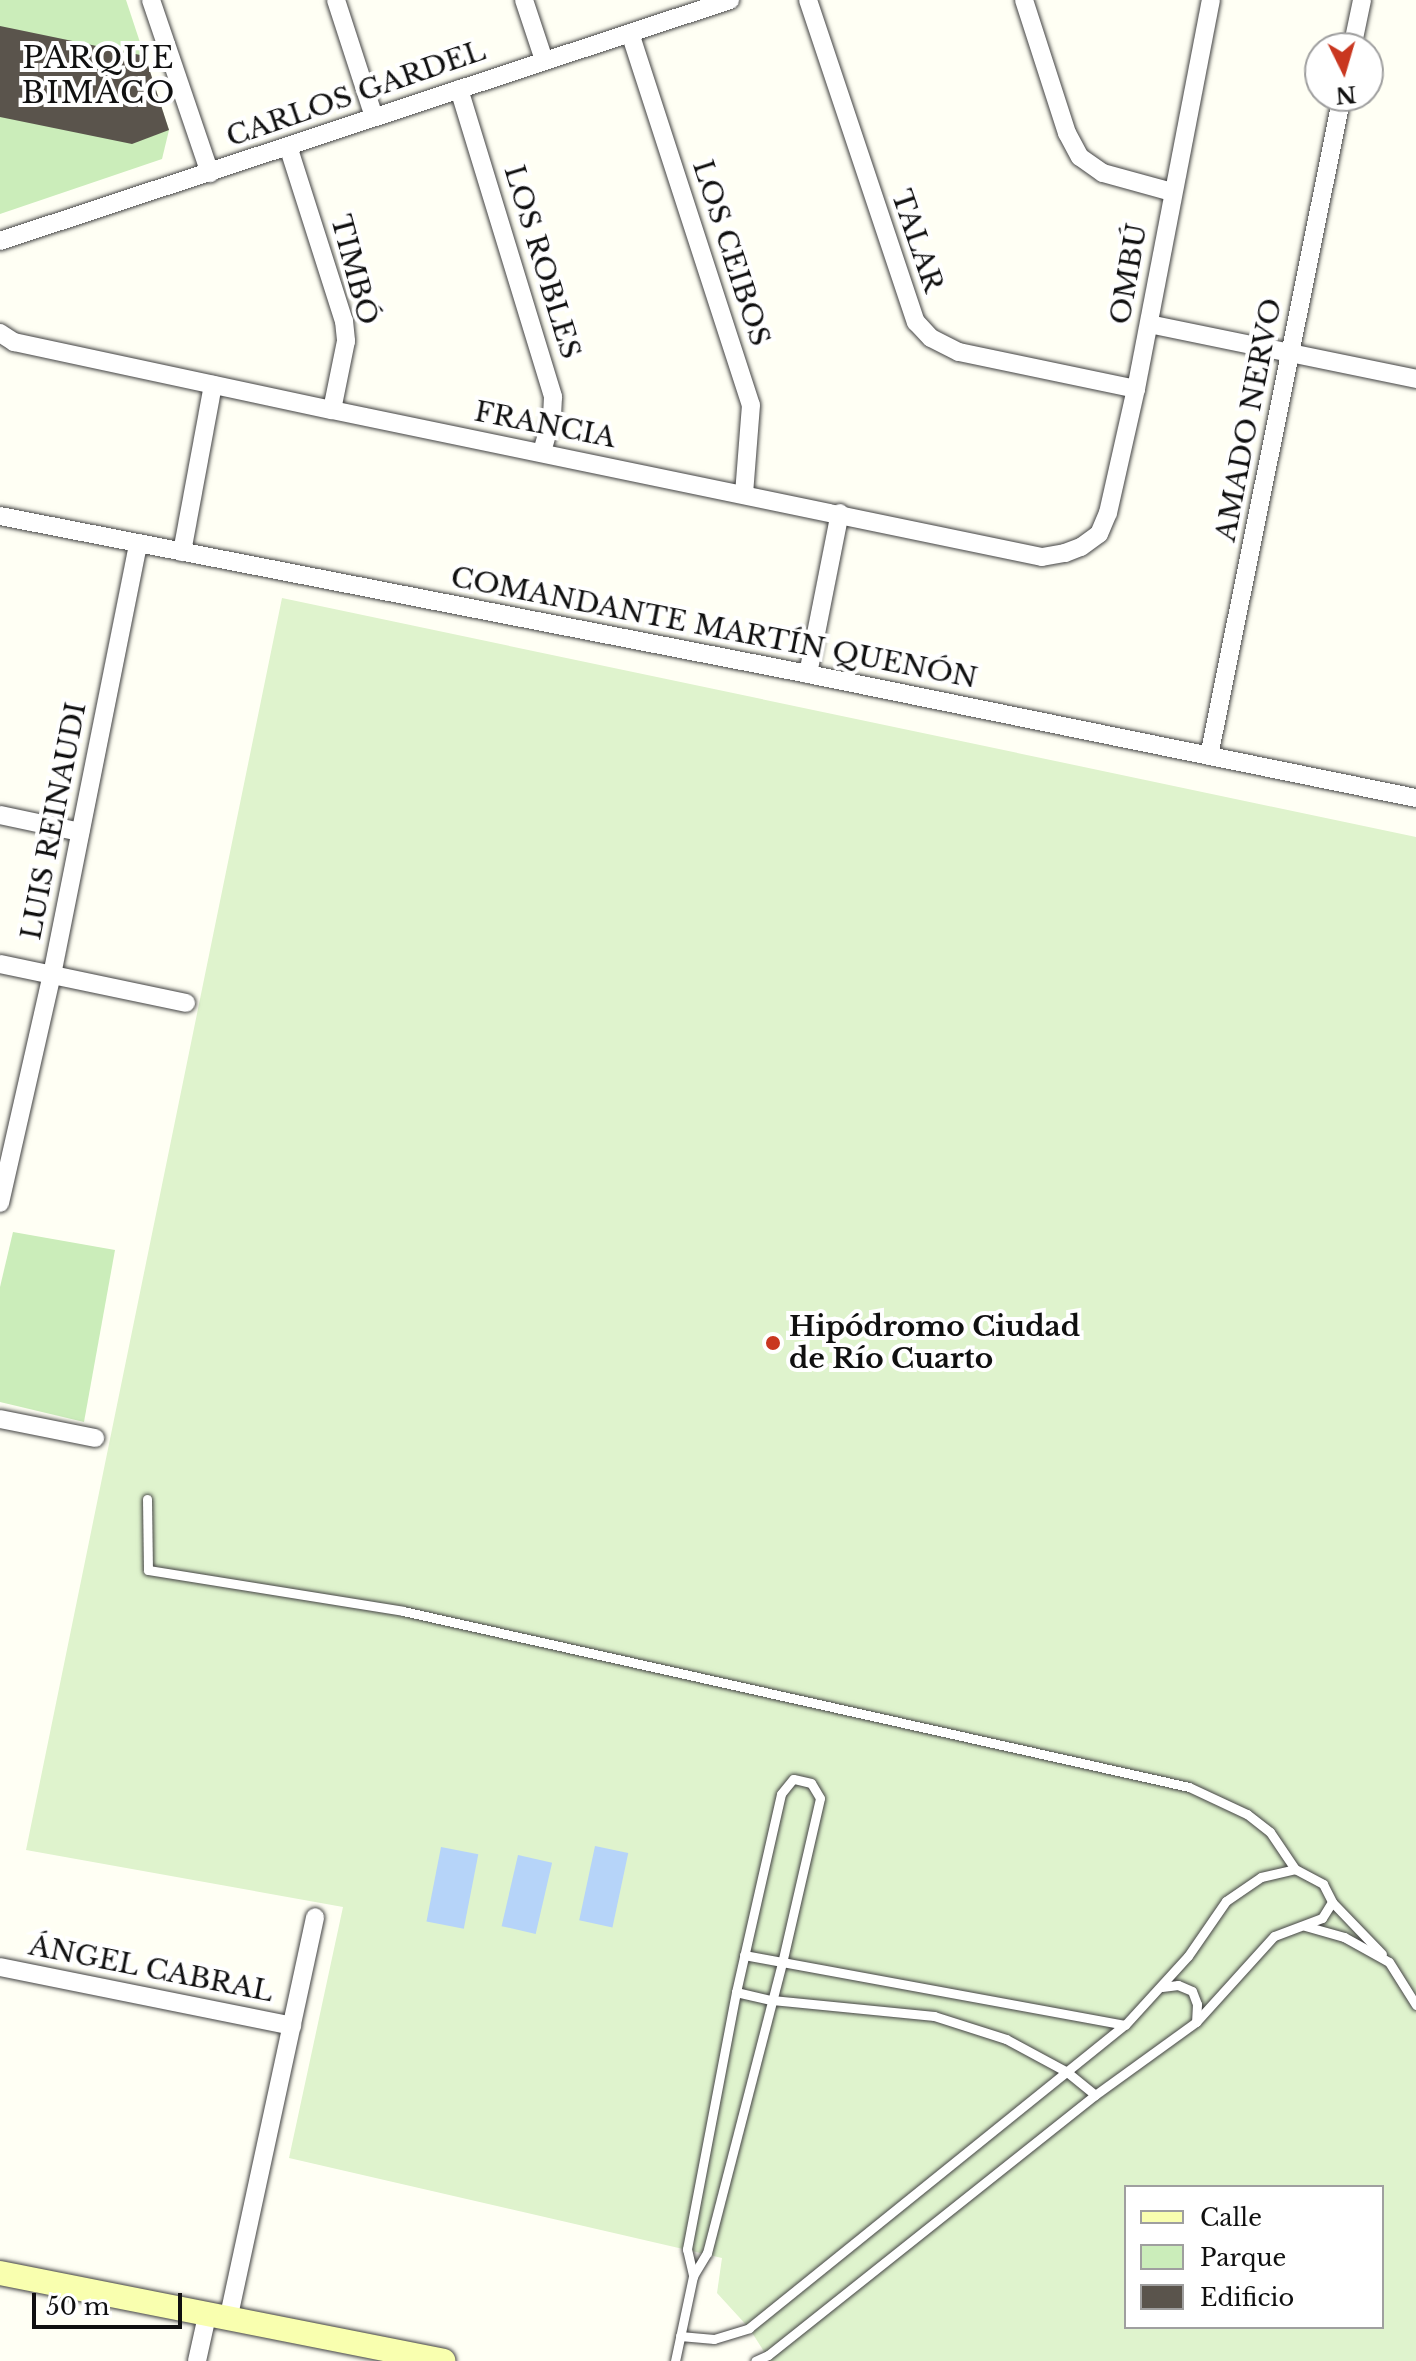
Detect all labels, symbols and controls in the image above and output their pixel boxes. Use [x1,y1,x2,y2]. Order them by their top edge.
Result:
north arrow [1304,32,1384,112]
street label: CARLOS GARDEL [222,34,490,154]
district label: PARQUE BIMACO [22,40,176,110]
text: N [1334,80,1357,109]
street label: LOS CEIBOS [685,156,777,350]
street label: LOS ROBLES [497,161,587,363]
street label: TALAR [884,185,950,297]
street label: TIMBÓ [323,211,385,329]
street label: OMBÚ [1104,221,1154,327]
street label: AMADO NERVO [1209,296,1289,544]
street label: FRANCIA [472,395,618,455]
street label: COMANDANTE MARTÍN QUENÓN [448,560,980,696]
street label: LUIS REINAUDI [14,699,94,943]
place label: Hipódromo Ciudad de Río Cuarto [789,1310,1080,1376]
marker: Hipódromo Ciudad de Río Cuarto [764,1334,782,1352]
street label: ÁNGEL CABRAL [26,1929,276,2009]
legend [1124,2185,1384,2329]
text: Calle [1200,2203,1262,2232]
text: Parque [1200,2243,1286,2272]
scale bar [36,2277,186,2327]
text: Edificio [1200,2283,1294,2312]
text: 50 m [46,2292,109,2321]

